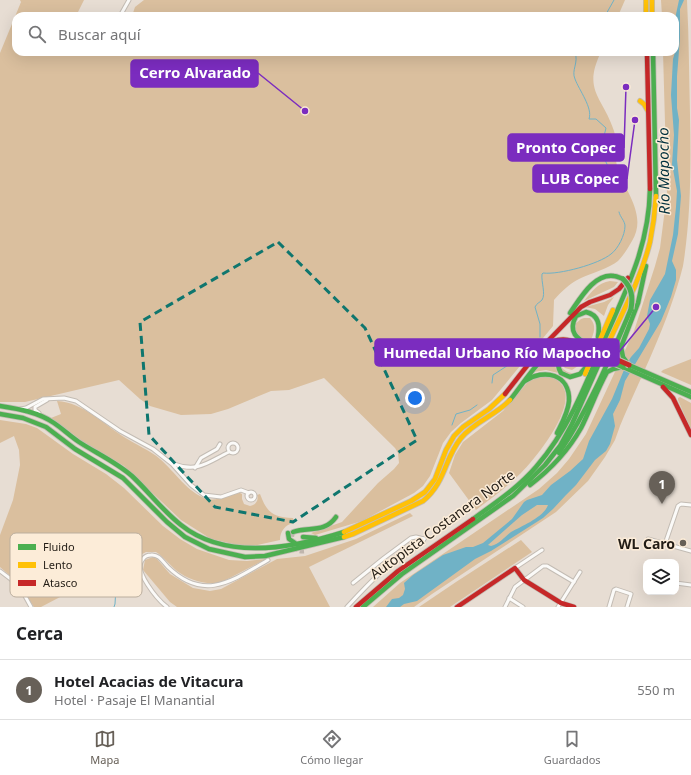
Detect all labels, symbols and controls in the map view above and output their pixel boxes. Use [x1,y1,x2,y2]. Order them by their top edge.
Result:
search box [12,12,679,56]
icon: search [26,23,48,45]
text: Buscar aquí [58,24,141,44]
callout: Cerro Alvarado [131,60,258,87]
text: Cerro Alvarado [139,62,251,82]
water label: Río Mapocho [652,127,674,215]
callout: Pronto Copec [508,134,624,161]
text: Pronto Copec [516,137,616,157]
callout: LUB Copec [533,165,627,192]
text: LUB Copec [541,168,620,188]
callout: Humedal Urbano Río Mapocho [375,339,619,366]
text: Humedal Urbano Río Mapocho [383,342,611,362]
your location [405,388,425,408]
street label: Autopista Costanera Norte [366,465,518,583]
pin: 1 [649,471,675,504]
legend [10,533,142,597]
place label: WL Caro [618,534,675,553]
marker: WL Caro [678,538,688,548]
text: Fluido [43,539,75,554]
text: Lento [43,557,73,572]
map controls [643,559,679,595]
button: layers [643,559,679,595]
text: Atasco [43,575,78,590]
text: Cerca [16,622,63,645]
text: Hotel Acacias de Vitacura [54,671,243,691]
text: 1 [25,681,33,699]
text: 550 m [637,681,675,699]
text: Hotel · Pasaje El Manantial [54,691,215,709]
tab: Mapa [90,728,119,767]
tab: Cómo llegar [300,728,363,767]
tab: Guardados [544,728,601,767]

